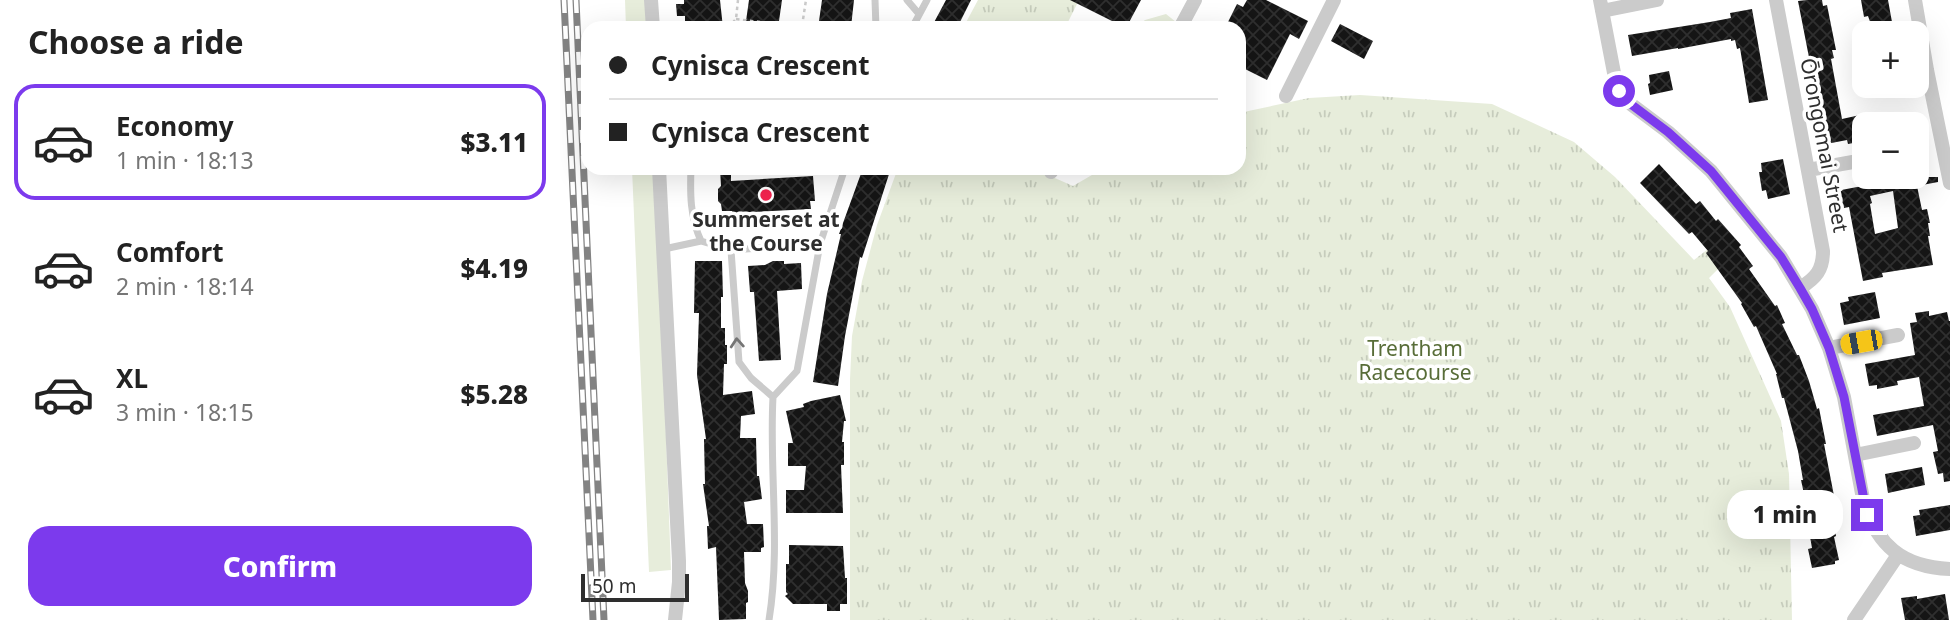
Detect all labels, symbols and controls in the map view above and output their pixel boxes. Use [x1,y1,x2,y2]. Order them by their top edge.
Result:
text: Choose a ride [28,20,244,63]
map controls [1852,21,1929,189]
button: + [1852,21,1929,98]
text: Cynisca Crescent [651,47,870,83]
street label: Ōrongomai Street [1794,56,1856,235]
route start [1603,75,1635,107]
text: Economy [116,108,234,144]
icon: car [32,111,95,174]
button: − [1852,112,1929,189]
text: Cynisca Crescent [651,114,870,150]
text: $3.11 [461,124,528,160]
text: 1 min · 18:13 [116,144,254,176]
marker: Summerset at the Course [758,187,774,203]
place label: Summerset at the Course [692,205,840,257]
text: Comfort [116,234,224,270]
icon: car [32,237,95,300]
text: $4.19 [461,250,528,286]
text: 2 min · 18:14 [116,270,254,302]
car [1839,328,1884,356]
park label: Trentham Racecourse [1358,334,1472,386]
one-way arrow [730,337,745,348]
text: XL [116,360,148,396]
icon: car [32,363,95,426]
text: $5.28 [461,376,528,412]
text: 3 min · 18:15 [116,396,254,428]
callout: 1 min [1727,490,1842,540]
text: 1 min [1753,498,1817,530]
route end [1851,499,1883,531]
button: Confirm [28,526,532,606]
scale bar [581,571,690,603]
text: 50 m [592,573,636,599]

